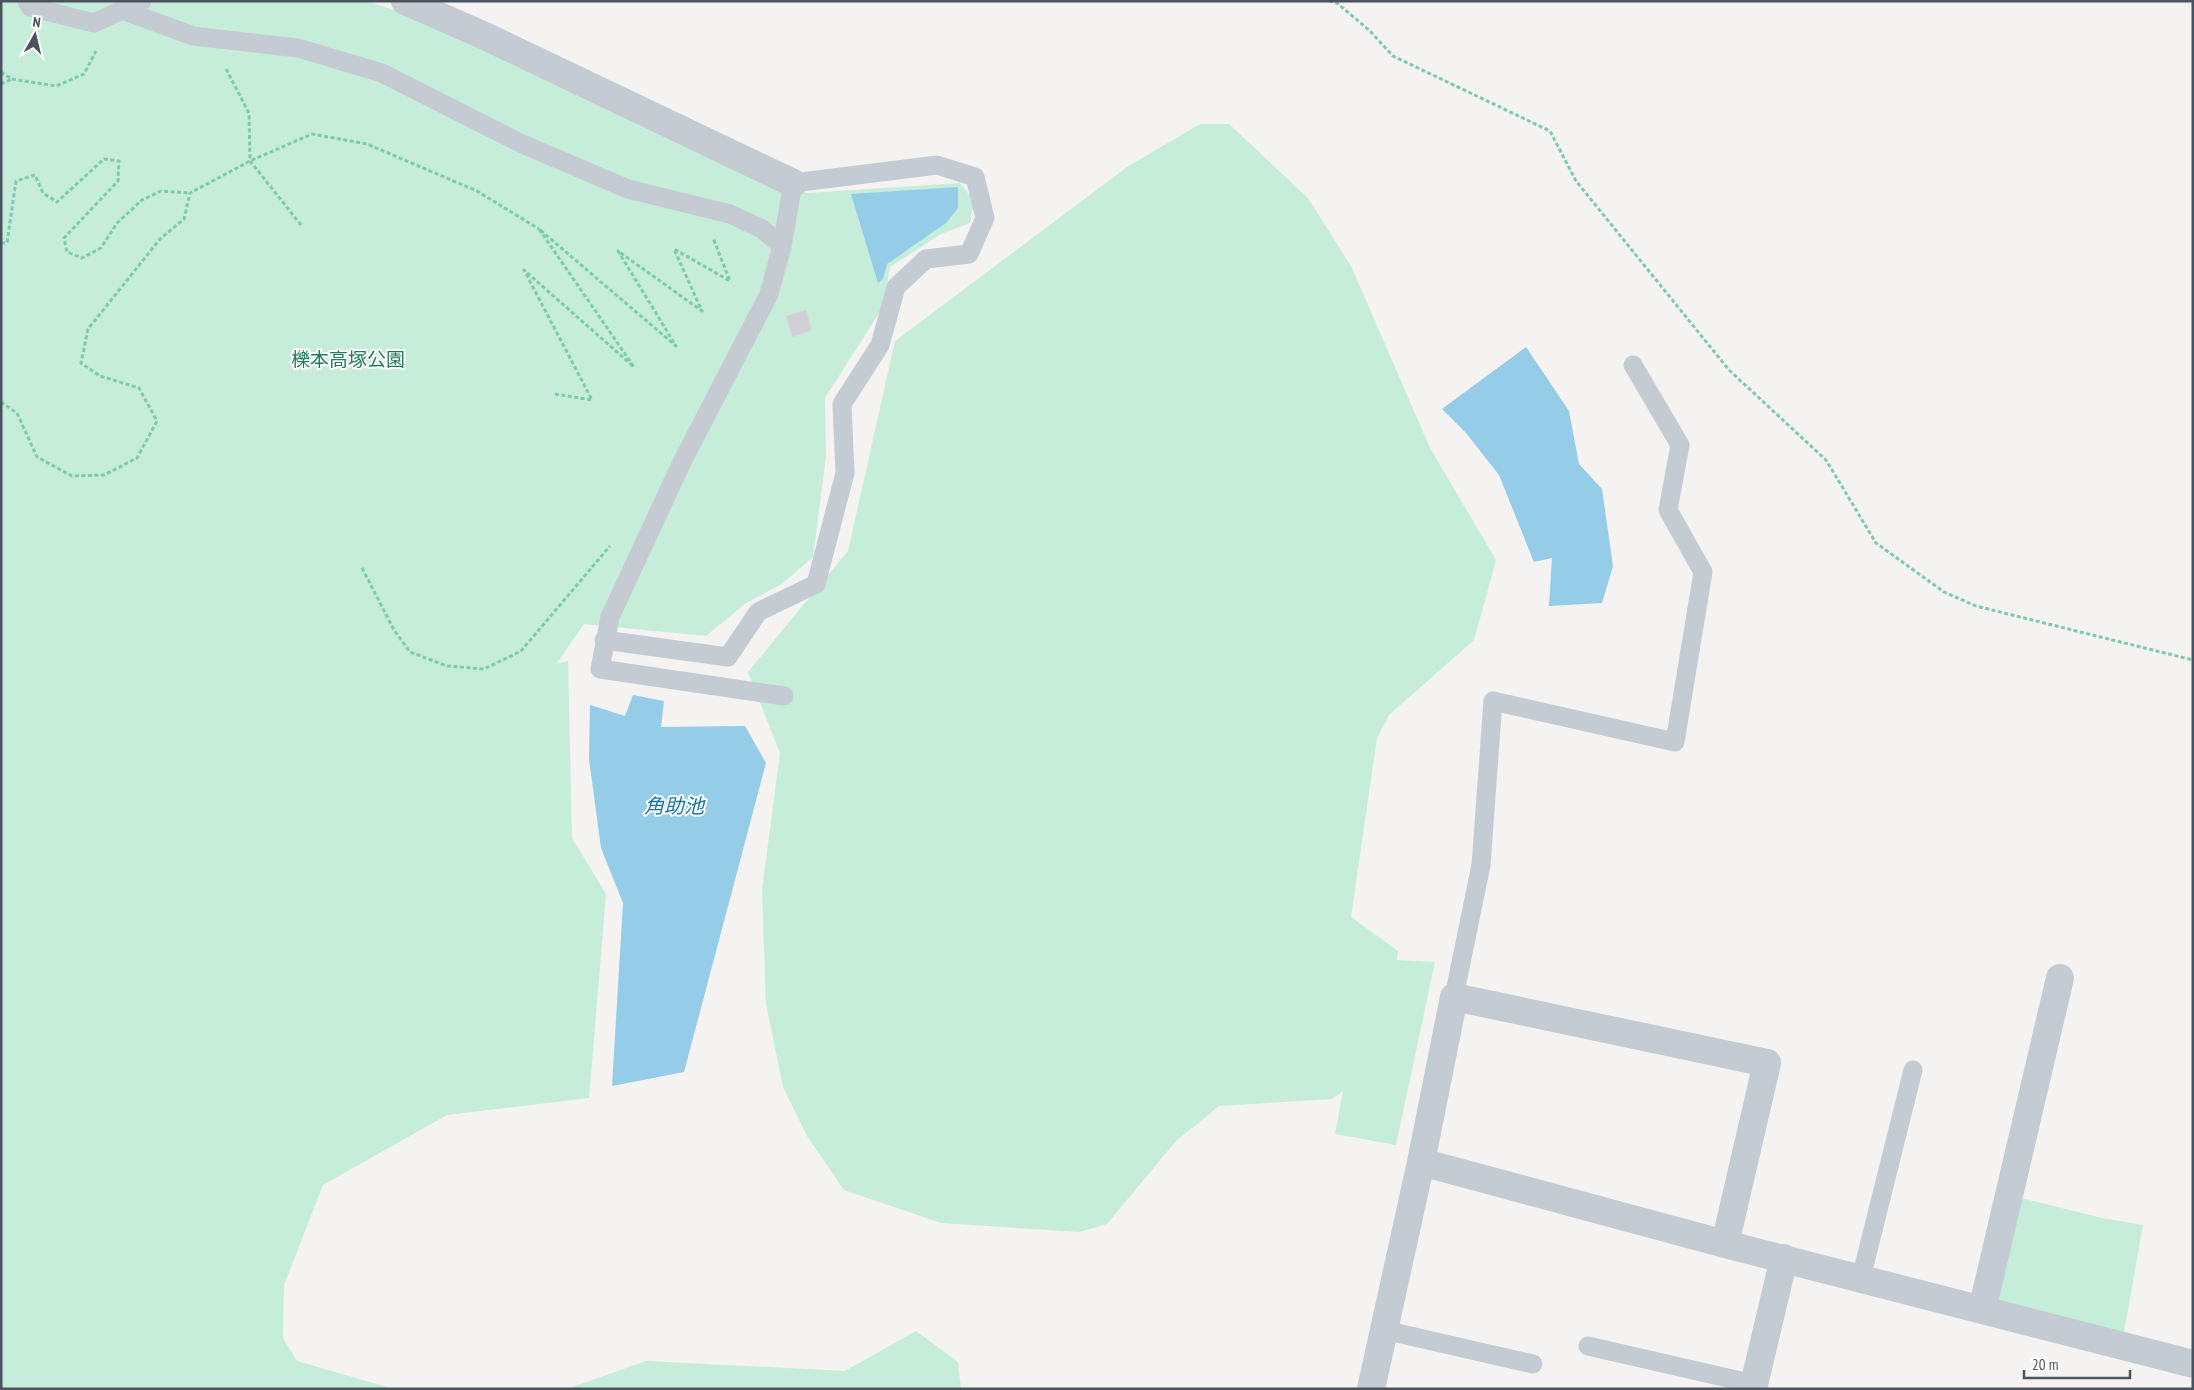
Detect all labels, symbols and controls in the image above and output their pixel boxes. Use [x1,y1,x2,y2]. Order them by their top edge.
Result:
north arrow [10,10,60,60]
text: N [32,13,42,32]
park label: 櫟本高塚公園 [291,347,405,371]
water label: 角助池 [644,793,706,819]
scale bar [2024,1348,2130,1380]
text: 20 m [2032,1355,2058,1374]

